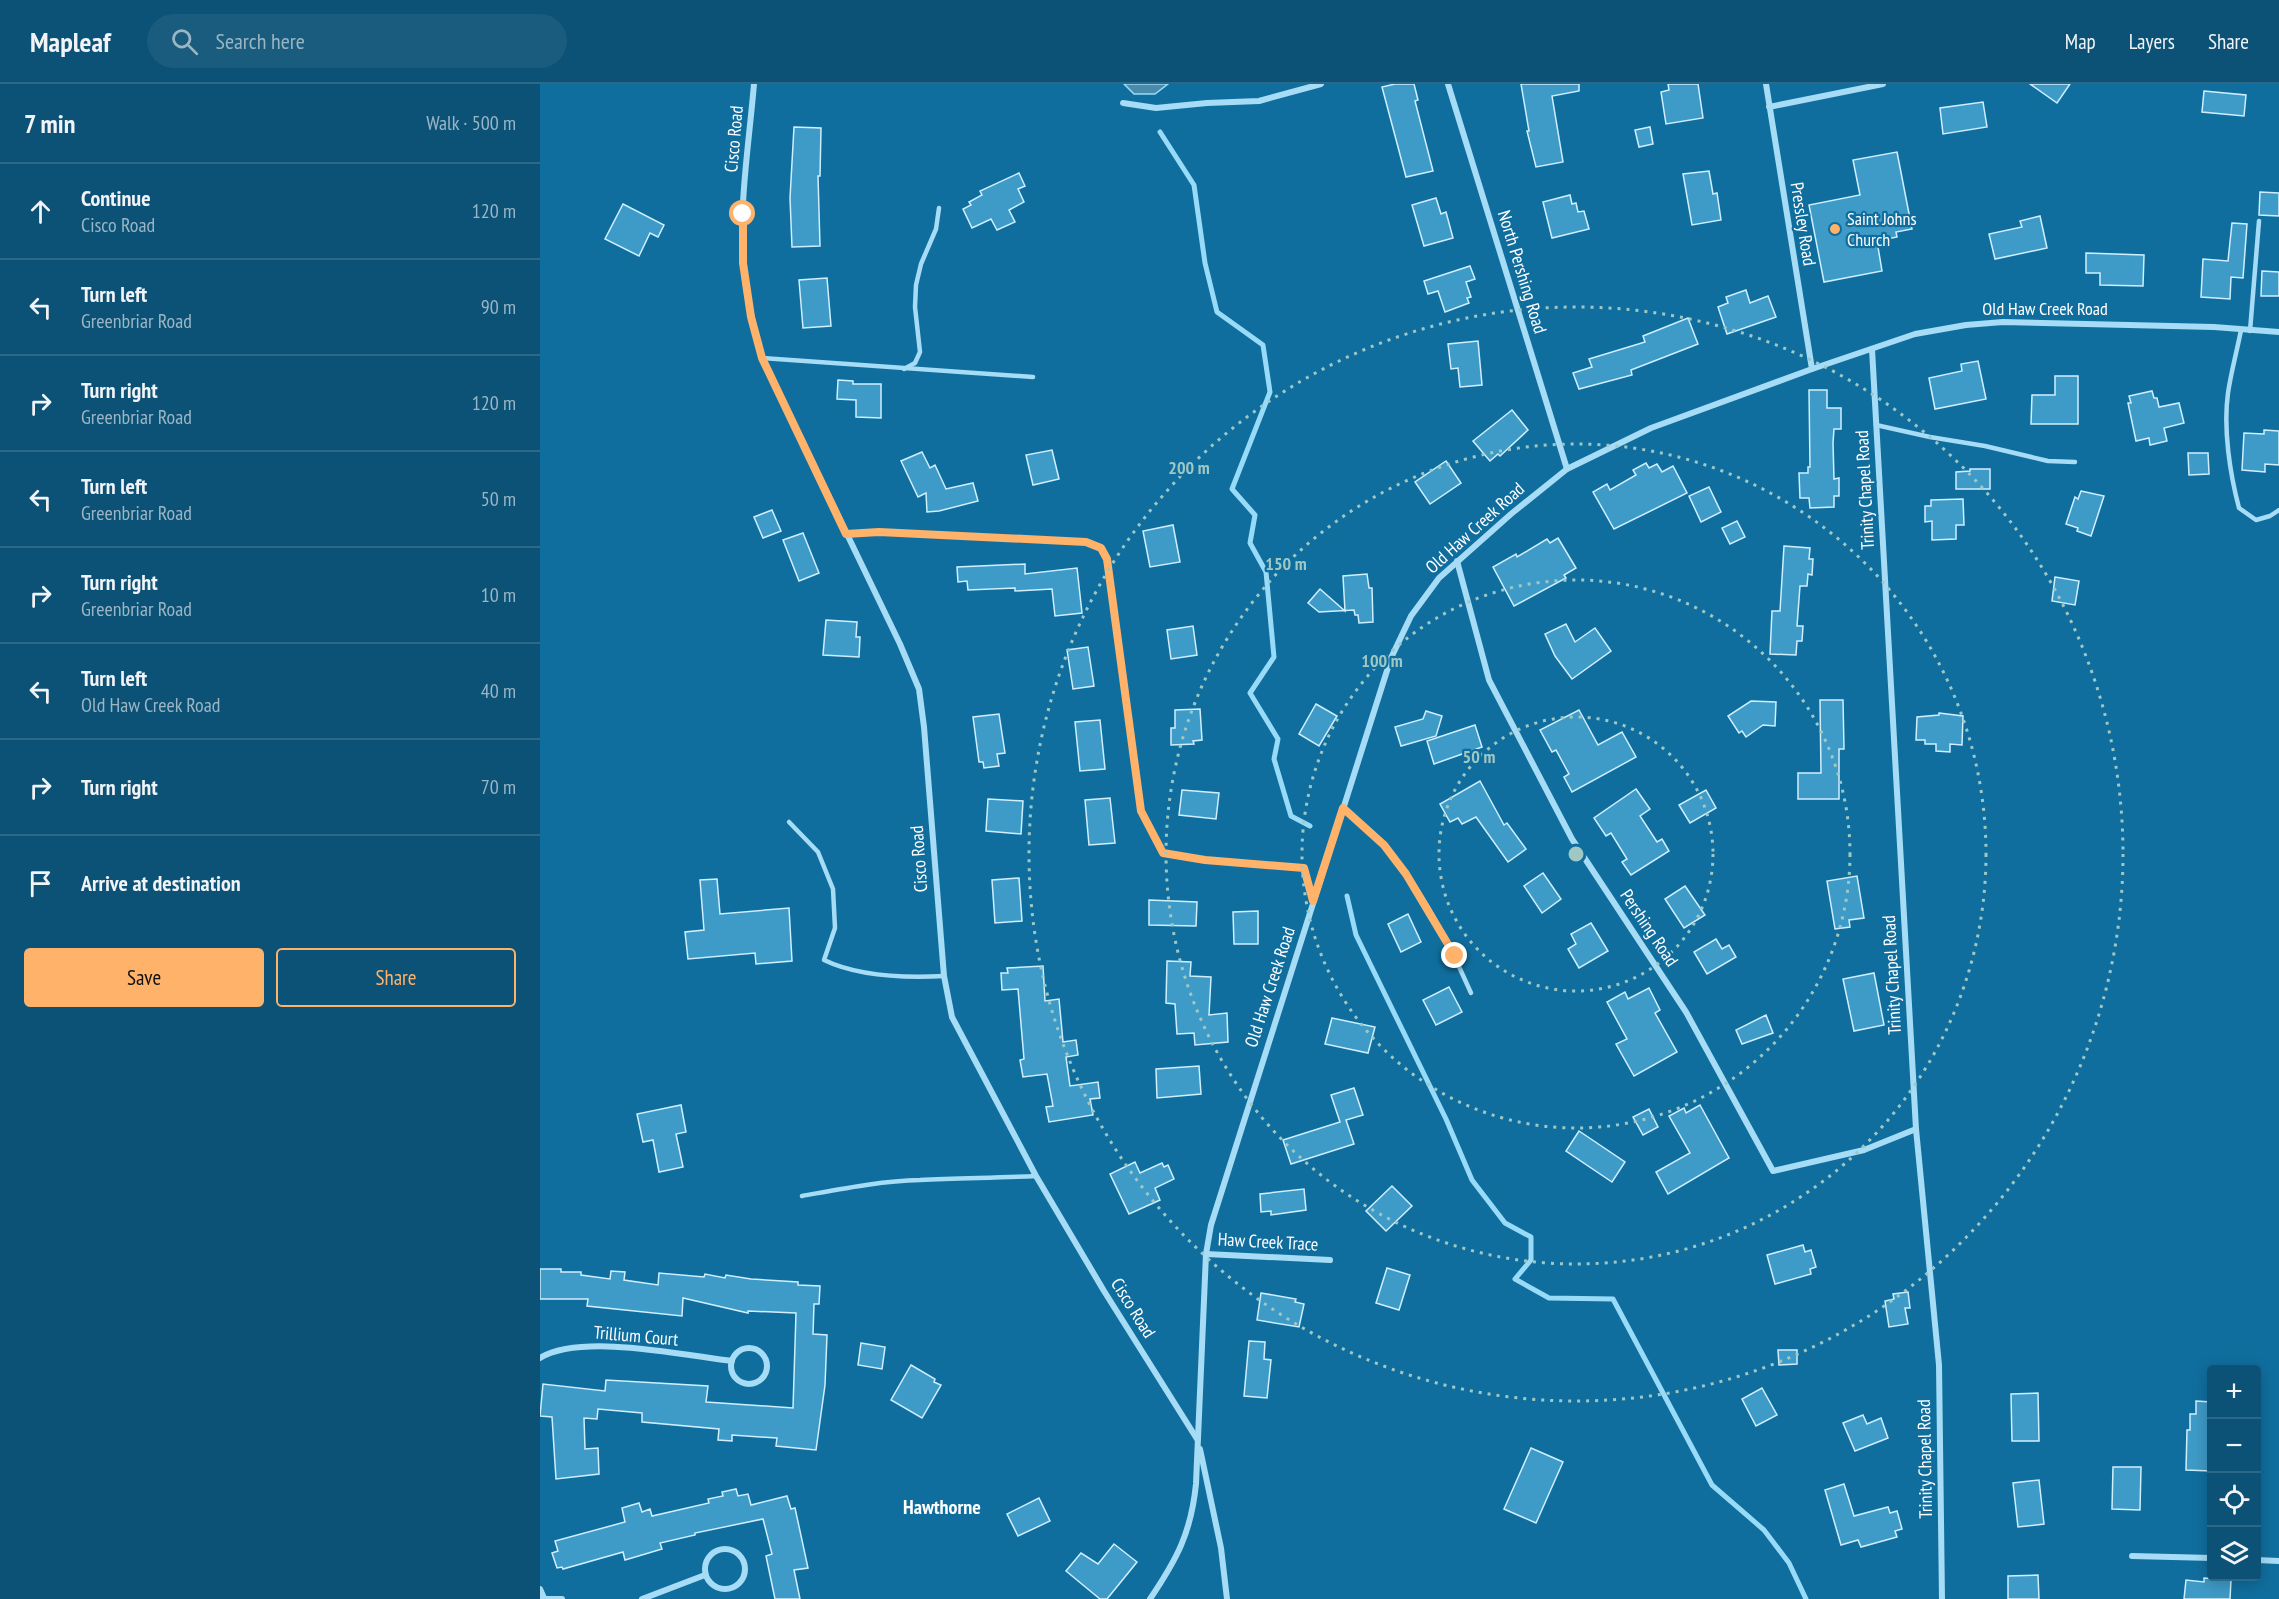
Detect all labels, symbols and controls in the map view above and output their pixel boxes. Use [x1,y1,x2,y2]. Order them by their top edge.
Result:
search box [147,14,567,68]
text: Mapleaf [30,23,111,60]
icon: search [168,25,201,58]
text: Search here [216,27,305,55]
text: Map [2065,28,2096,55]
text: Layers [2129,28,2175,55]
text: Share [2208,28,2249,55]
street label: Cisco Road [719,105,748,173]
text: 7 min [24,107,75,140]
text: Walk · 500 m [426,110,516,136]
street label: Pressley Road [1786,181,1821,267]
text: Continue [81,184,151,212]
icon: ahead [24,195,57,228]
text: 120 m [472,198,516,224]
route start [729,200,755,226]
street label: North Pershing Road [1493,207,1552,336]
place label: Saint Johns Church [1847,207,1917,251]
text: Cisco Road [81,212,155,238]
marker: Saint Johns Church [1828,222,1842,236]
text: Turn left [81,280,147,308]
icon: left [24,291,57,324]
text: 90 m [481,294,516,320]
street label: Old Haw Creek Road [1982,297,2108,320]
text: Greenbriar Road [81,308,192,334]
text: Turn right [81,376,158,404]
icon: right [24,387,57,420]
text: 120 m [472,390,516,416]
text: Greenbriar Road [81,404,192,430]
street label: Trinity Chapel Road [1850,430,1879,550]
text: 200 m [1168,456,1210,479]
text: Turn left [81,472,147,500]
street label: Old Haw Creek Road [1420,477,1529,578]
icon: left [24,483,57,516]
text: 50 m [481,486,516,512]
text: Greenbriar Road [81,500,192,526]
text: 150 m [1265,552,1307,575]
text: Turn right [81,568,158,596]
icon: right [24,579,57,612]
text: 10 m [481,582,516,608]
text: Greenbriar Road [81,596,192,622]
text: 100 m [1361,649,1403,672]
text: Turn left [81,664,147,692]
icon: left [24,675,57,708]
text: 40 m [481,678,516,704]
text: Old Haw Creek Road [81,692,220,718]
text: 50 m [1463,745,1495,768]
icon: right [24,771,57,804]
text: Turn right [81,773,158,801]
text: 70 m [481,774,516,800]
street label: Cisco Road [905,825,932,893]
centre of rings [1566,844,1586,864]
icon: arrive [24,867,57,900]
text: Arrive at destination [81,869,241,897]
street label: Pershing Road [1615,885,1684,971]
street label: Trinity Chapel Road [1877,915,1906,1035]
street label: Old Haw Creek Road [1239,924,1300,1050]
route end [1441,942,1467,968]
button: Save [24,948,264,1007]
button: Share [276,948,516,1007]
street label: Haw Creek Trace [1217,1227,1319,1256]
street label: Cisco Road [1106,1273,1161,1342]
street label: Trillium Court [593,1320,679,1351]
map controls [2207,1365,2261,1581]
button: + [2207,1365,2261,1419]
street label: Trinity Chapel Road [1912,1399,1937,1519]
button: − [2207,1419,2261,1473]
button: locate [2207,1473,2261,1527]
district label: Hawthorne [903,1494,981,1520]
button: layers [2207,1527,2261,1581]

